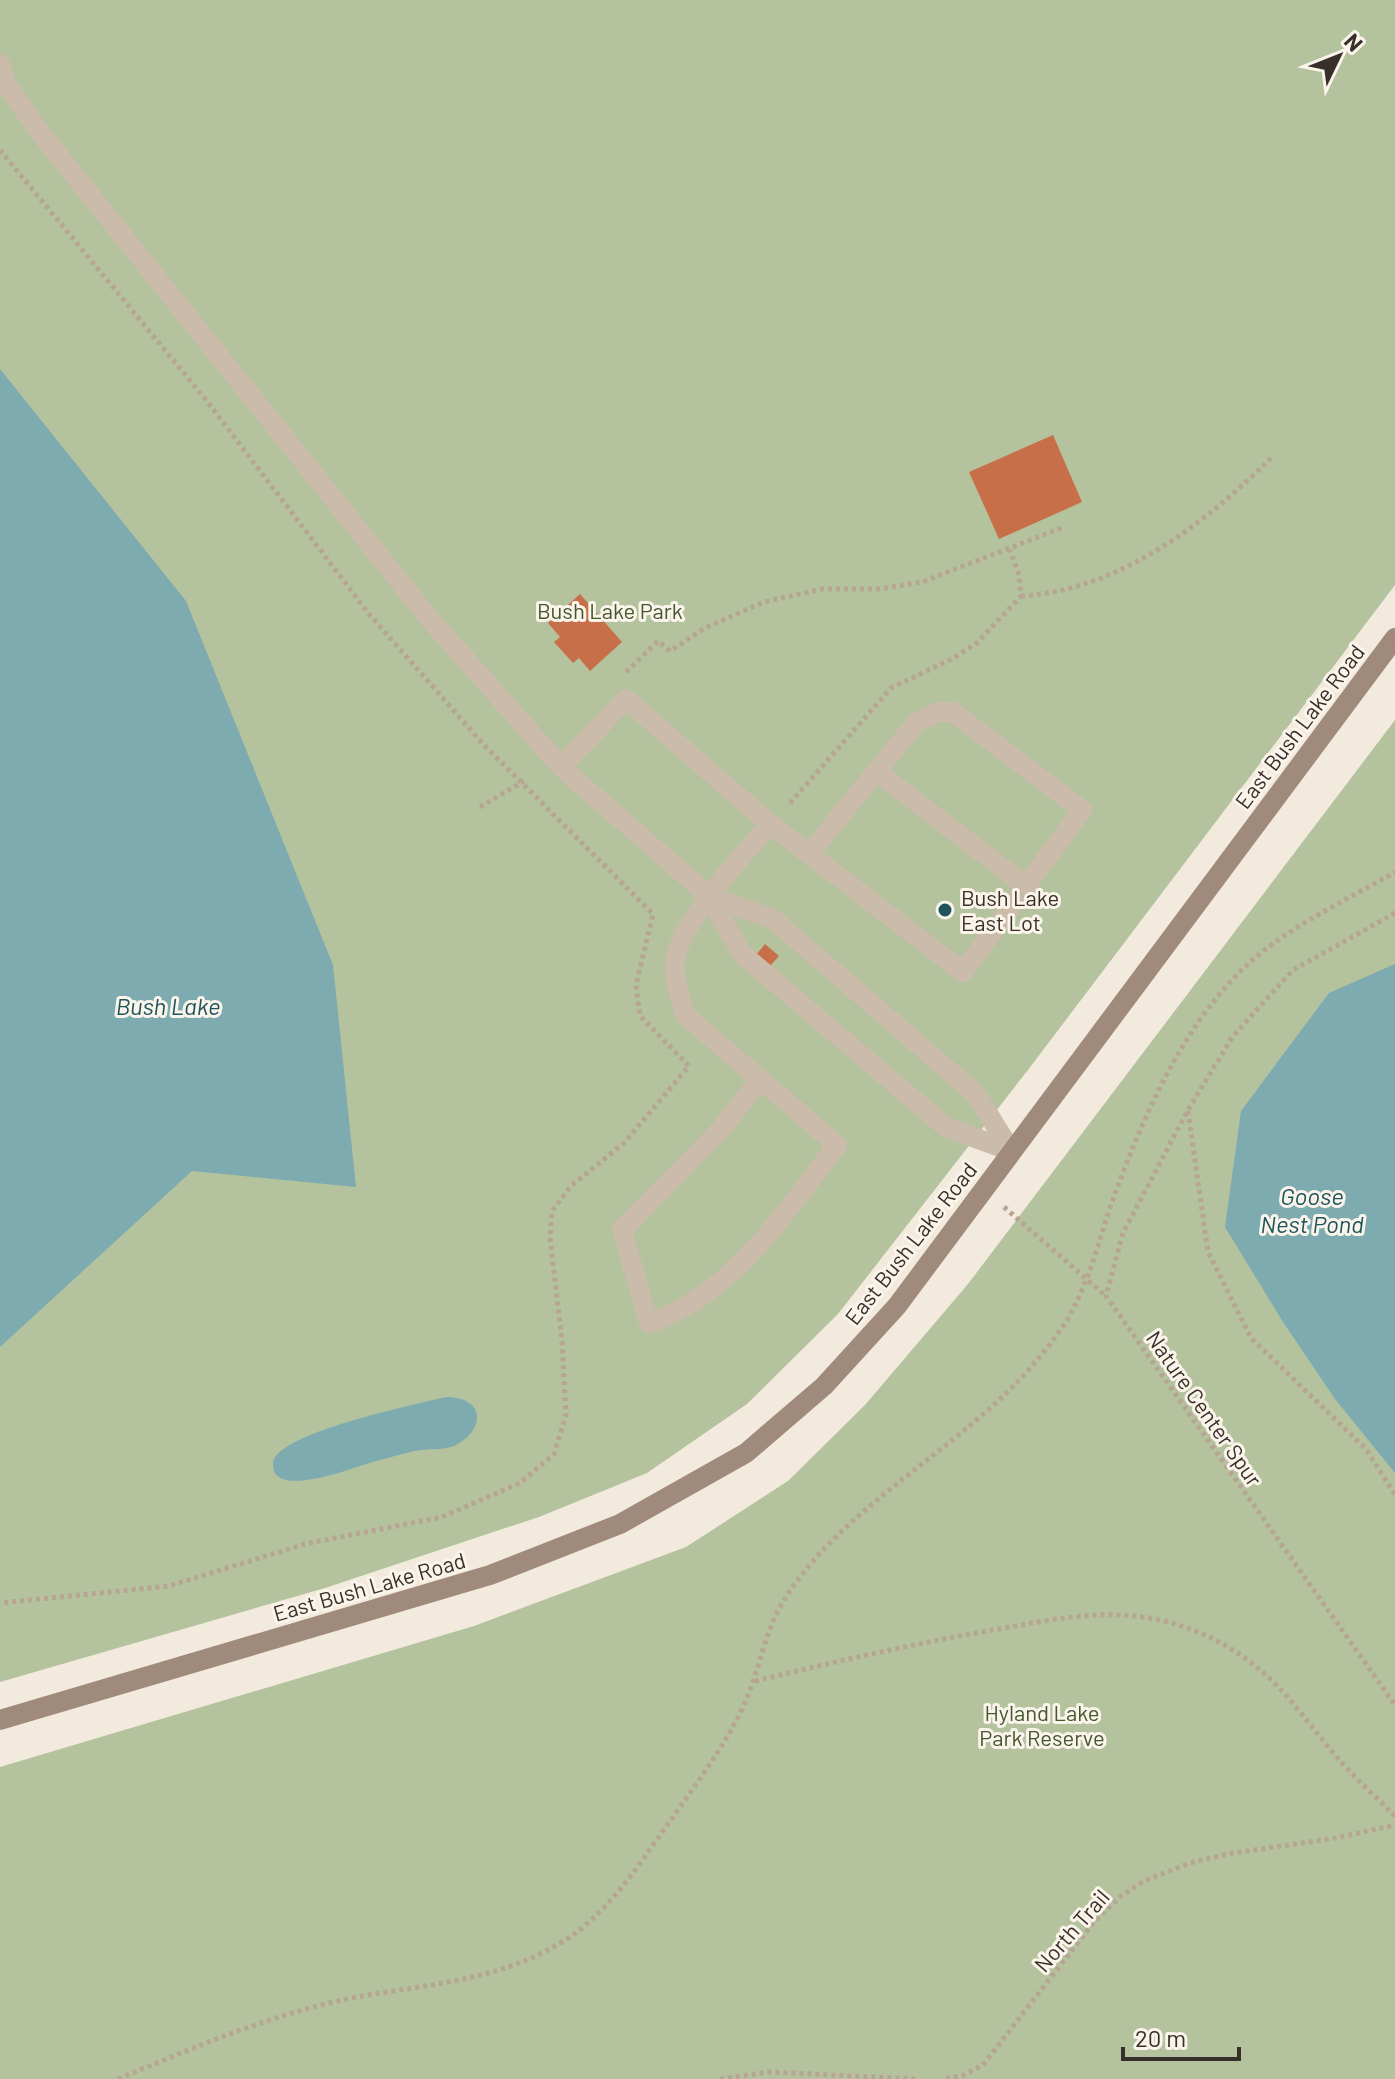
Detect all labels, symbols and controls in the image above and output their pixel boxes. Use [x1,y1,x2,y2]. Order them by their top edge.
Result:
north arrow [1299,16,1379,96]
text: N [1340,27,1369,56]
park label: Bush Lake Park [537,597,683,623]
street label: East Bush Lake Road [1229,639,1369,813]
place label: Bush Lake East Lot [961,884,1059,935]
marker: Bush Lake East Lot [936,901,954,919]
water label: Bush Lake [116,991,220,1020]
street label: East Bush Lake Road [839,1157,981,1329]
water label: Goose Nest Pond [1260,1181,1364,1238]
street label: Nature Center Spur [1142,1325,1268,1491]
street label: East Bush Lake Road [270,1546,468,1626]
park label: Hyland Lake Park Reserve [979,1699,1105,1750]
street label: North Trail [1028,1883,1114,1977]
scale bar [1123,2011,1239,2061]
text: 20 m [1135,2023,1186,2052]

